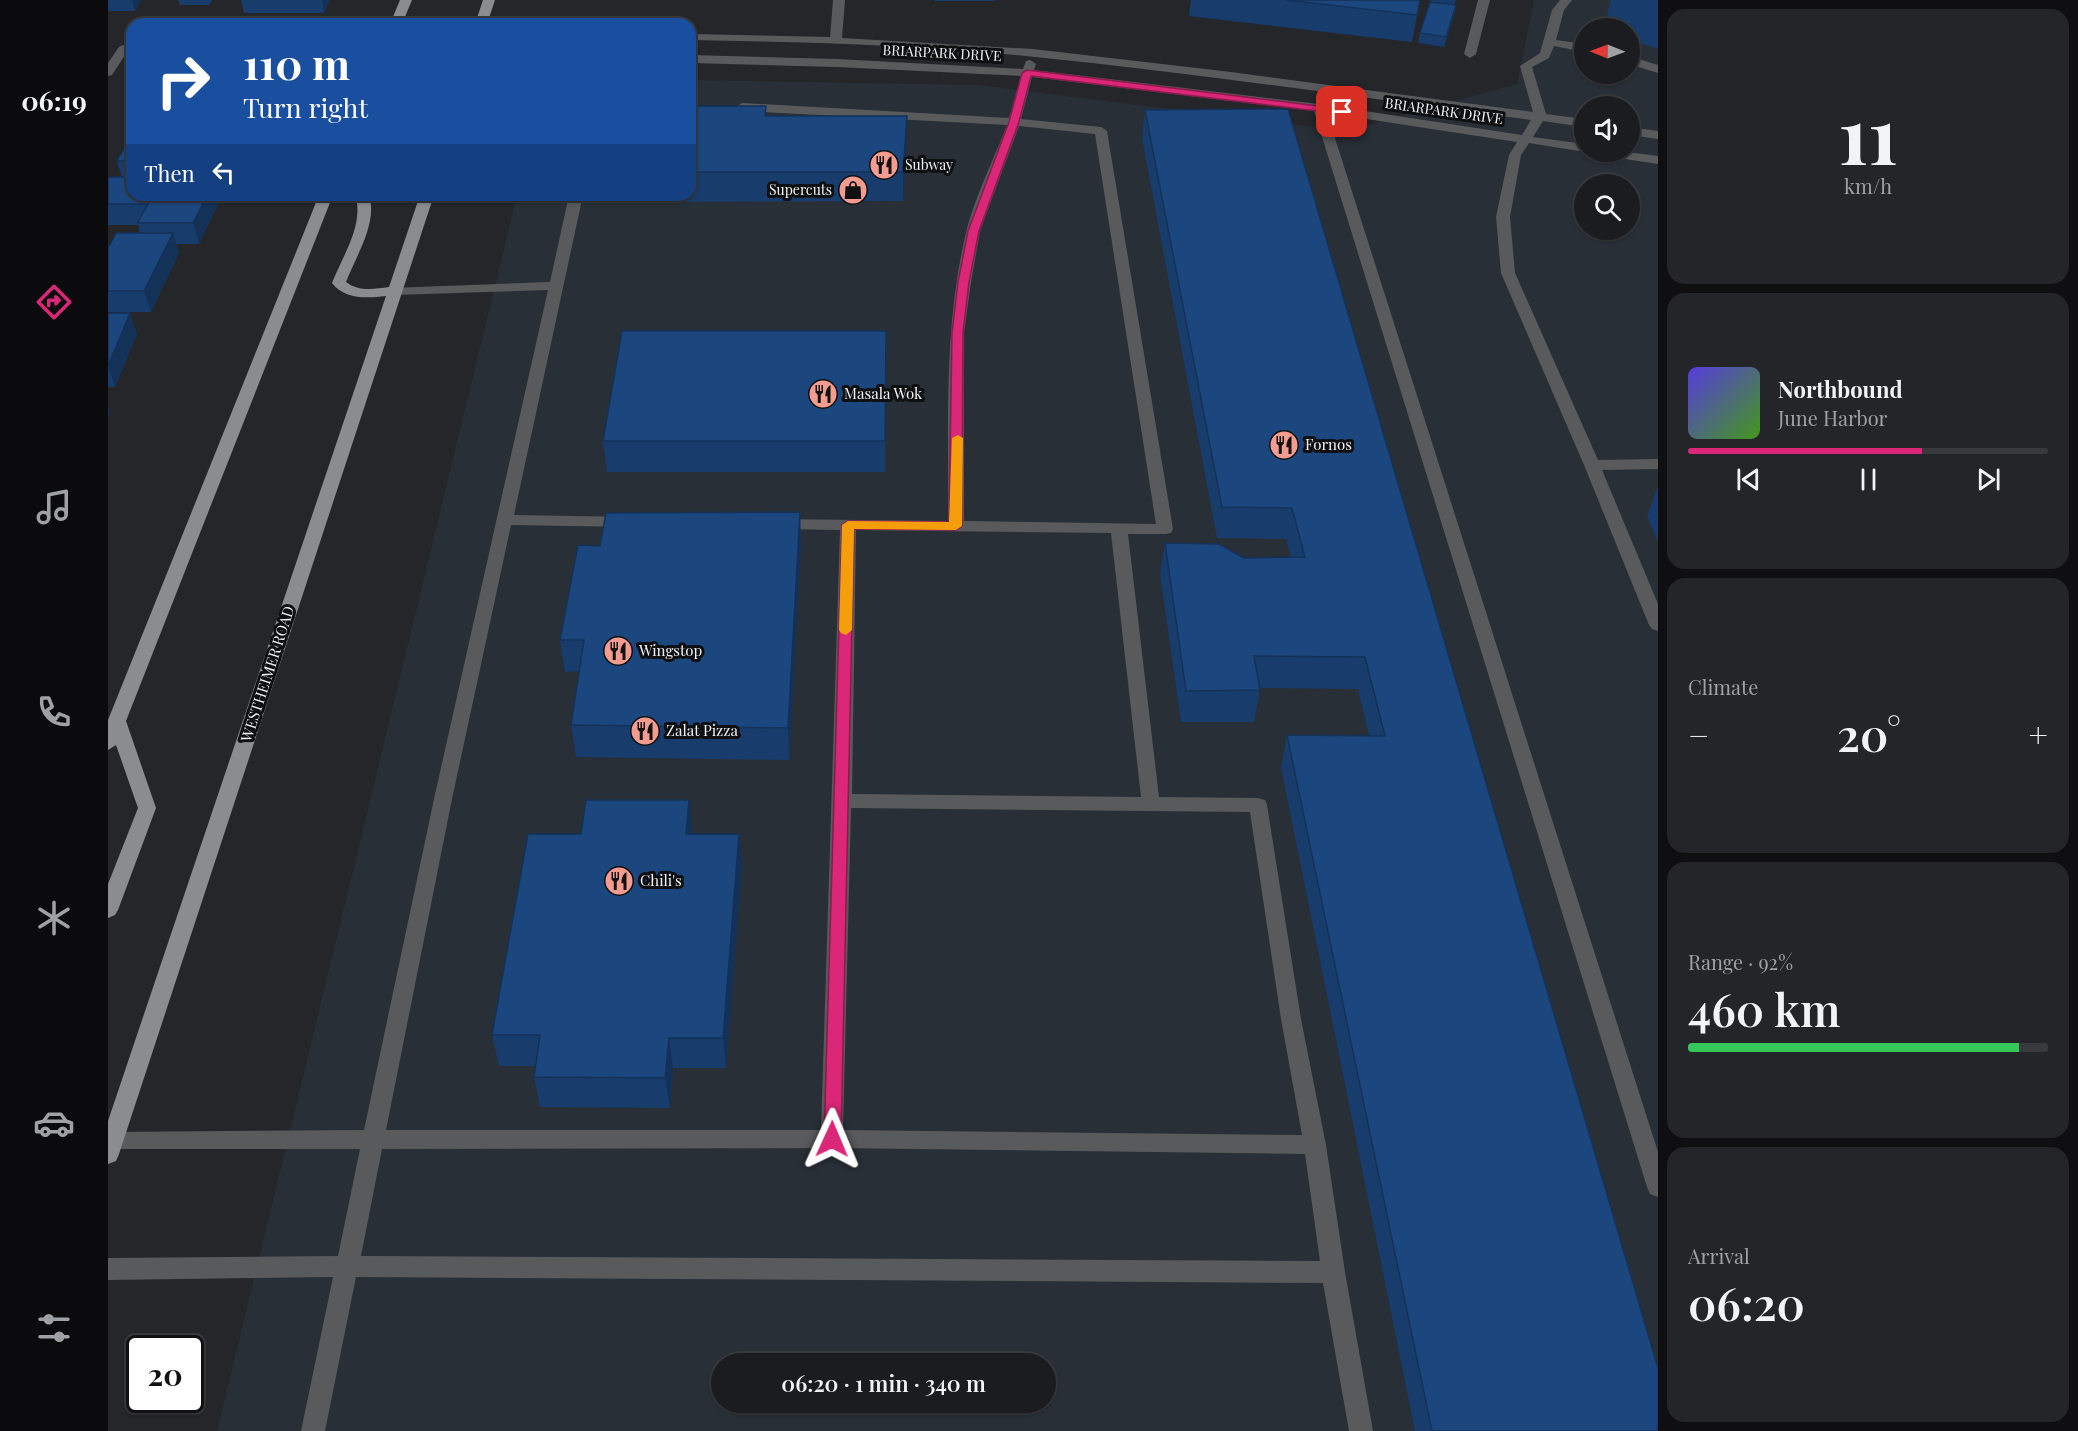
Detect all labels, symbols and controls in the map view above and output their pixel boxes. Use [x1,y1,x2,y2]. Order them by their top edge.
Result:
north arrow [1574,18,1640,84]
map controls [1574,18,1640,240]
text: 110 m [243,35,350,91]
street label: BRIARPARK DRIVE [882,40,1002,65]
icon: right [144,42,222,120]
text: 11 [1838,81,1898,185]
text: 06:19 [21,82,87,118]
pin [1316,86,1367,137]
text: Turn right [243,89,368,125]
street label: BRIARPARK DRIVE [1384,93,1504,128]
icon: arrive [1325,95,1358,128]
button: sound [1574,96,1640,162]
restaurant icon: Subway [868,149,900,181]
place label: Subway [905,155,953,174]
icon: left [207,156,240,189]
text: Then [144,158,195,188]
text: km/h [1844,172,1892,199]
shop icon: Supercuts [837,174,869,206]
button: search [1574,174,1640,240]
place label: Supercuts [769,180,832,199]
icon: directions [33,281,75,323]
text: Northbound [1778,374,1903,404]
restaurant icon: Masala Wok [807,378,839,410]
place label: Masala Wok [844,383,923,403]
text: June Harbor [1778,404,1888,431]
restaurant icon: Fornos [1268,429,1300,461]
place label: Fornos [1305,434,1352,454]
icon: previous [1732,463,1765,496]
icon: pause [1852,463,1885,496]
icon: next [1972,463,2005,496]
icon: music [33,486,75,528]
street label: WESTHEIMER ROAD [235,603,299,745]
restaurant icon: Wingstop [602,635,634,667]
place label: Wingstop [638,640,702,660]
text: Climate [1688,673,1758,700]
icon: phone [33,691,75,733]
text: 20° [1837,703,1901,763]
text: − [1688,712,1709,756]
text: + [2029,712,2048,756]
restaurant icon: Zalat Pizza [629,715,661,747]
place label: Zalat Pizza [666,720,738,740]
restaurant icon: Chili's [603,865,635,897]
place label: Chili's [640,870,682,890]
icon: climate [33,897,75,939]
text: Range · 92% [1688,948,1793,975]
text: 460 km [1688,978,1840,1038]
icon: car [33,1102,75,1144]
position arrow [800,1107,864,1171]
text: Arrival [1688,1242,1750,1269]
text: 06:20 [1688,1272,1805,1332]
icon: filters [33,1307,75,1349]
speed limit sign: 20 [126,1335,204,1413]
text: 06:20 · 1 min · 340 m [781,1368,986,1398]

